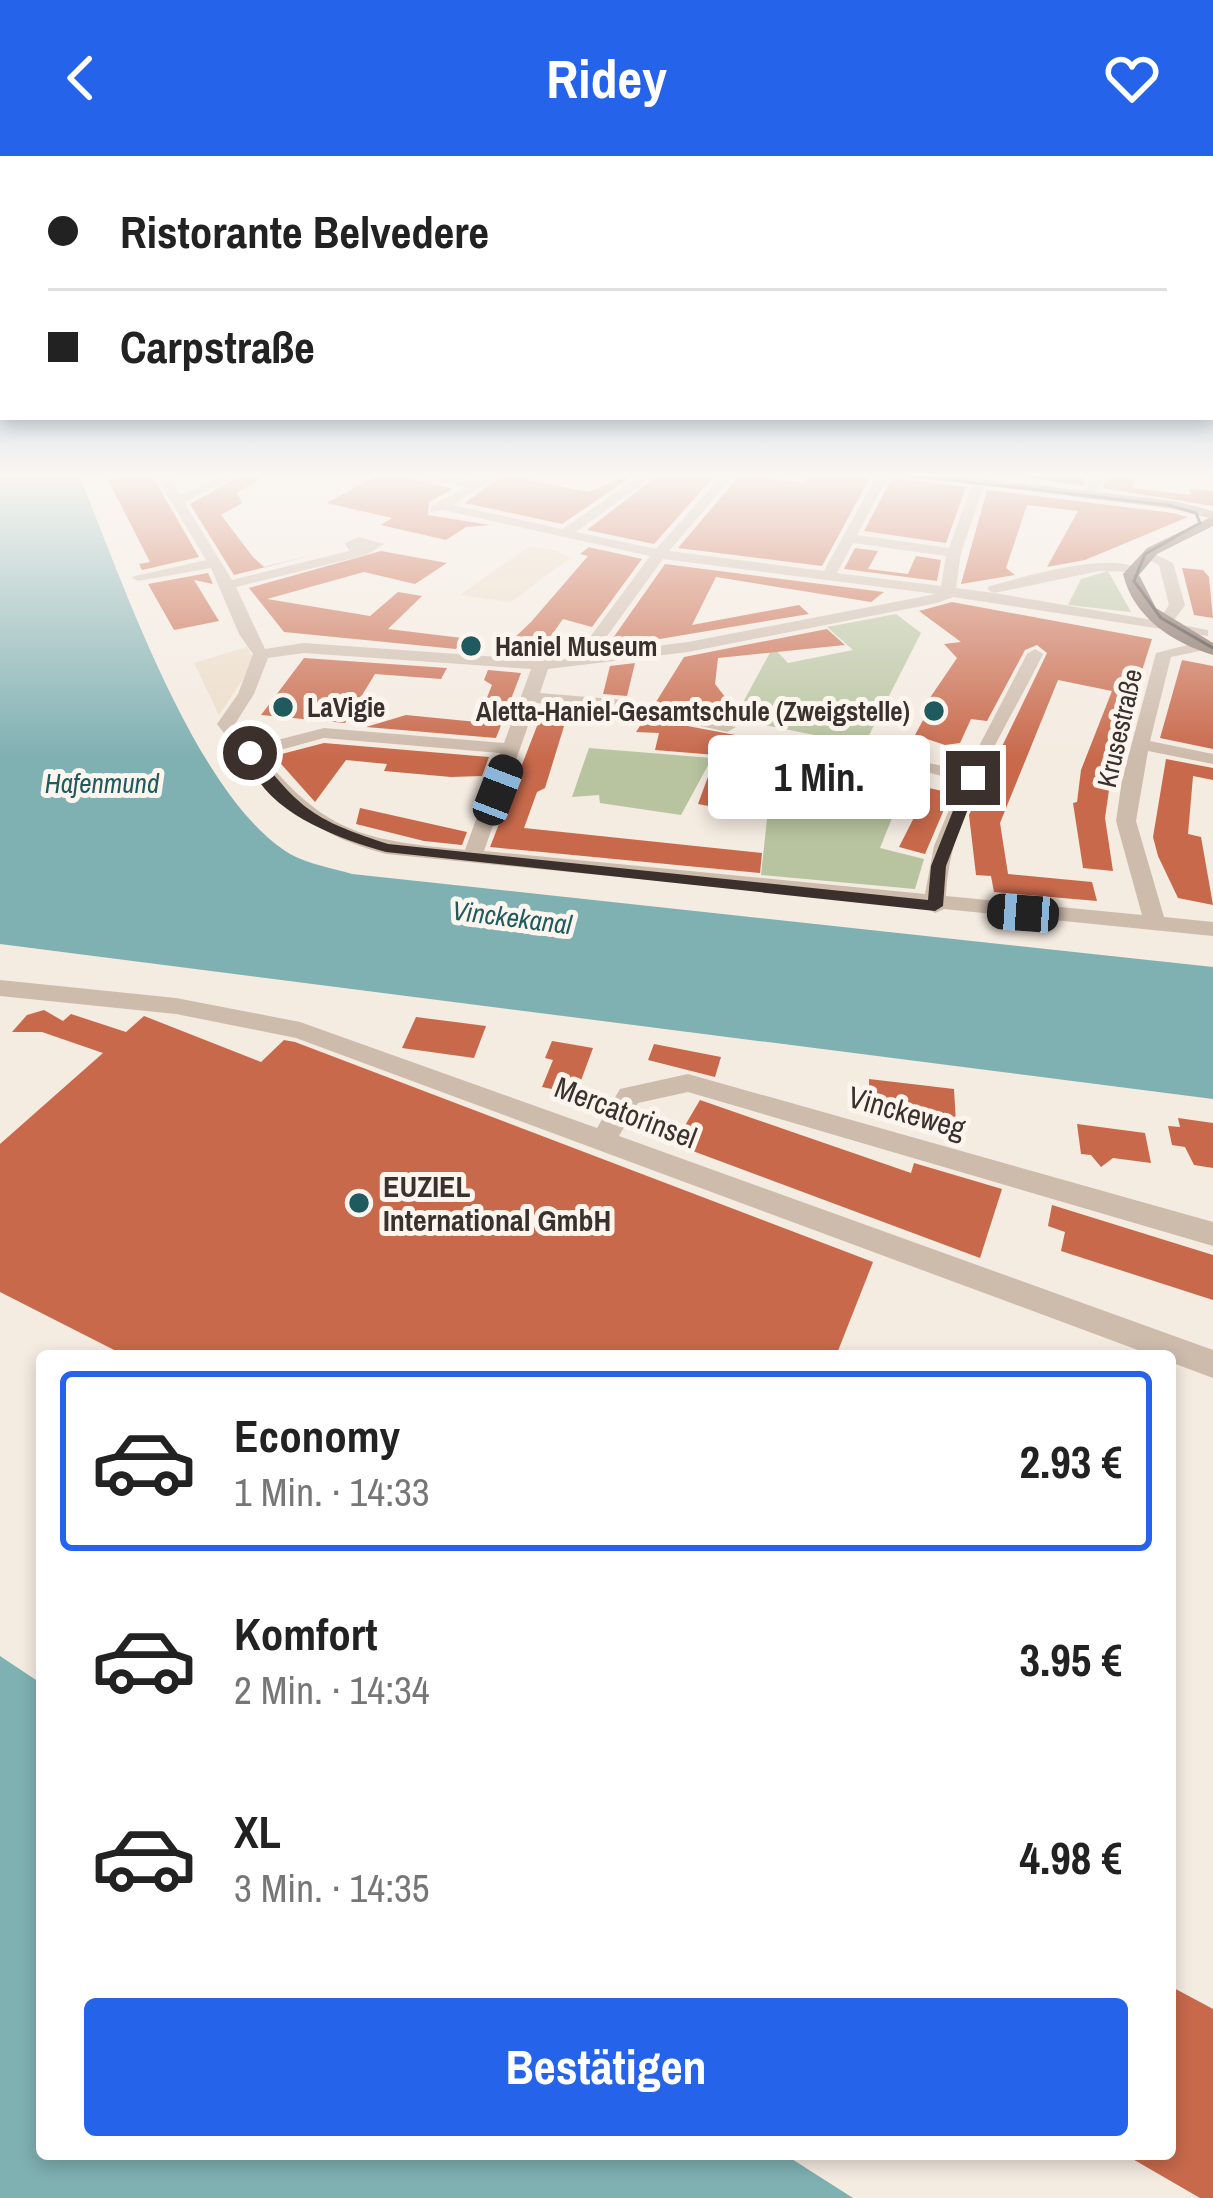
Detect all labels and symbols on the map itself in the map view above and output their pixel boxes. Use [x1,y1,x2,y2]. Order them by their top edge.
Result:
place label: Haniel Museum [495,628,657,664]
marker: Haniel Museum [458,633,484,659]
street label: Krusestraße [1088,665,1150,791]
place label: LaVigie [307,689,385,725]
place label: Aletta-Haniel-Gesamtschule (Zweigstelle) [476,693,910,729]
marker: LaVigie [270,694,296,720]
marker: Aletta-Haniel-Gesamtschule (Zweigstelle) [921,698,947,724]
route start [223,726,277,780]
callout: 1 Min. [709,736,931,820]
car [468,750,528,830]
route end [946,751,1000,805]
water label: Hafenmund [45,765,160,801]
water label: Vinckekanal [450,892,575,942]
car [986,893,1060,933]
street label: Mercatorinsel [549,1067,703,1157]
street label: Vinckeweg [844,1076,970,1148]
place label: EUZIEL International GmbH [383,1166,611,1240]
marker: EUZIEL International GmbH [346,1190,372,1216]

